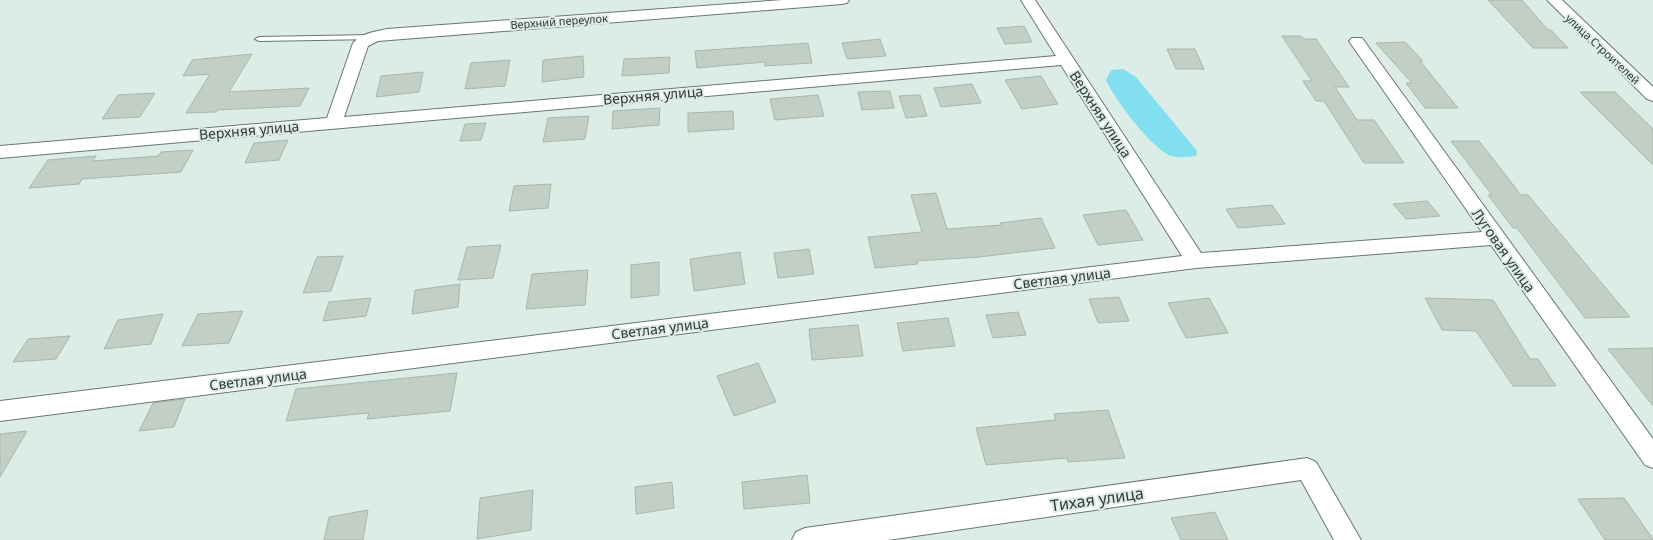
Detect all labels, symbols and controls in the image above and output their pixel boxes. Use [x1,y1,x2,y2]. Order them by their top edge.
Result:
street label: Верхний переулок [510,10,608,32]
street label: улица Строителей [1563,11,1643,87]
street label: Верхняя улица [1066,67,1136,161]
street label: Верхняя улица [602,81,704,109]
street label: Верхняя улица [198,116,300,144]
street label: Луговая улица [1468,204,1540,296]
street label: Светлая улица [1012,263,1112,293]
street label: Светлая улица [610,313,710,343]
street label: Светлая улица [208,364,308,394]
street label: Тихая улица [1049,482,1145,516]

